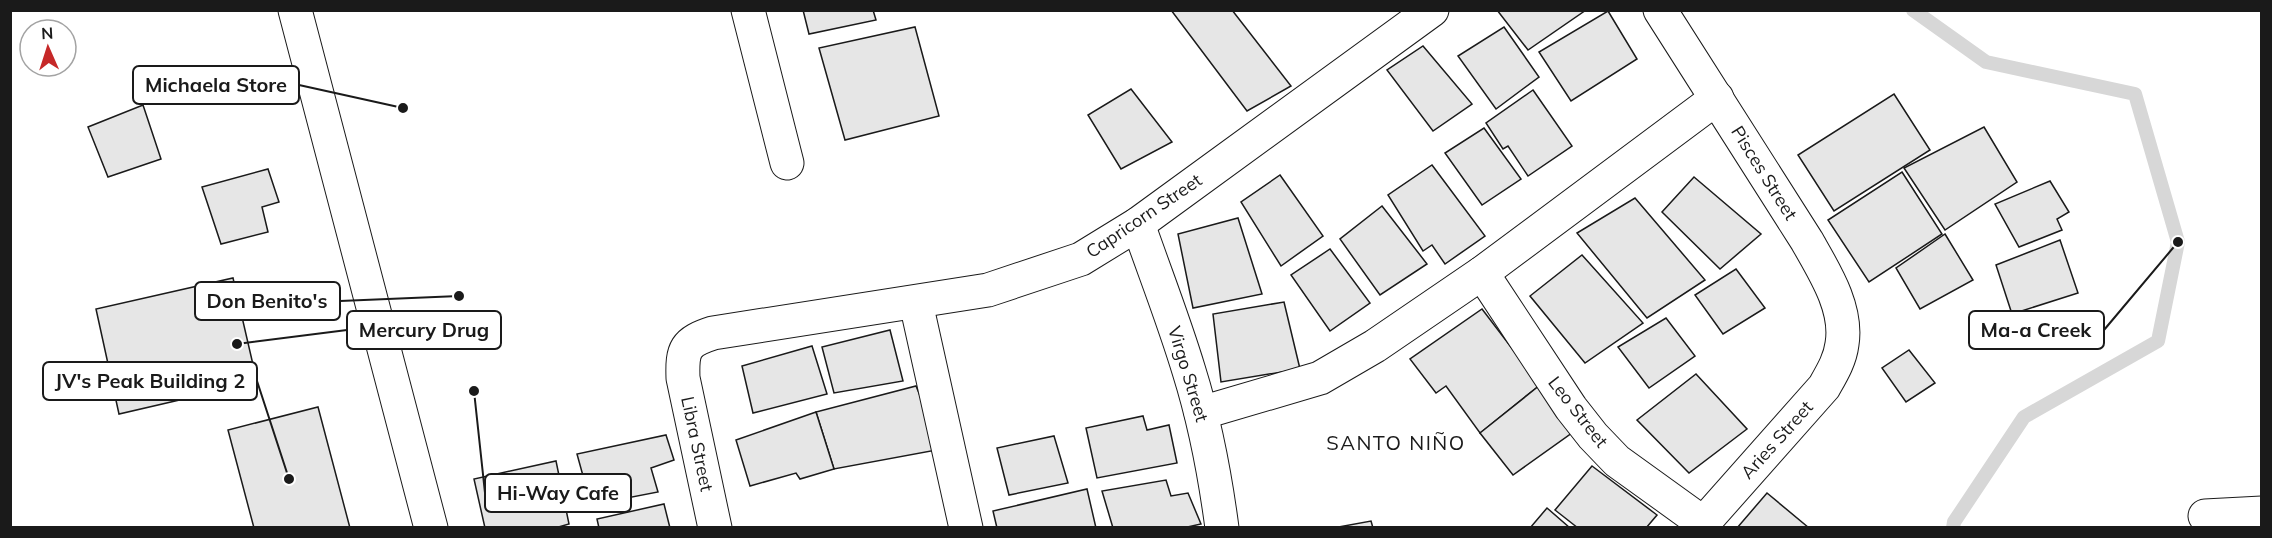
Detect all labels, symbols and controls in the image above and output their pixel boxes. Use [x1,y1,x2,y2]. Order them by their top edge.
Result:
north arrow [18,18,78,78]
text: N [41,23,54,43]
callout: Michaela Store [133,66,299,104]
text: Michaela Store [145,72,287,97]
street label: Pisces Street [1726,121,1802,224]
street label: Capricorn Street [1081,168,1206,263]
callout: Don Benito's [195,282,340,320]
text: Don Benito's [207,288,327,313]
callout: Mercury Drug [347,311,501,349]
callout: Ma-a Creek [1969,311,2104,349]
text: Mercury Drug [359,317,489,342]
text: Ma-a Creek [1981,317,2092,342]
street label: Virgo Street [1163,323,1214,424]
callout: JV's Peak Building 2 [43,362,257,400]
text: JV's Peak Building 2 [55,368,245,393]
street label: Leo Street [1543,371,1613,452]
street label: Libra Street [676,394,719,494]
street label: Aries Street [1736,396,1818,483]
district label: SANTO NIÑO [1326,430,1466,455]
callout: Hi-Way Cafe [485,474,631,512]
text: Hi-Way Cafe [497,480,619,505]

